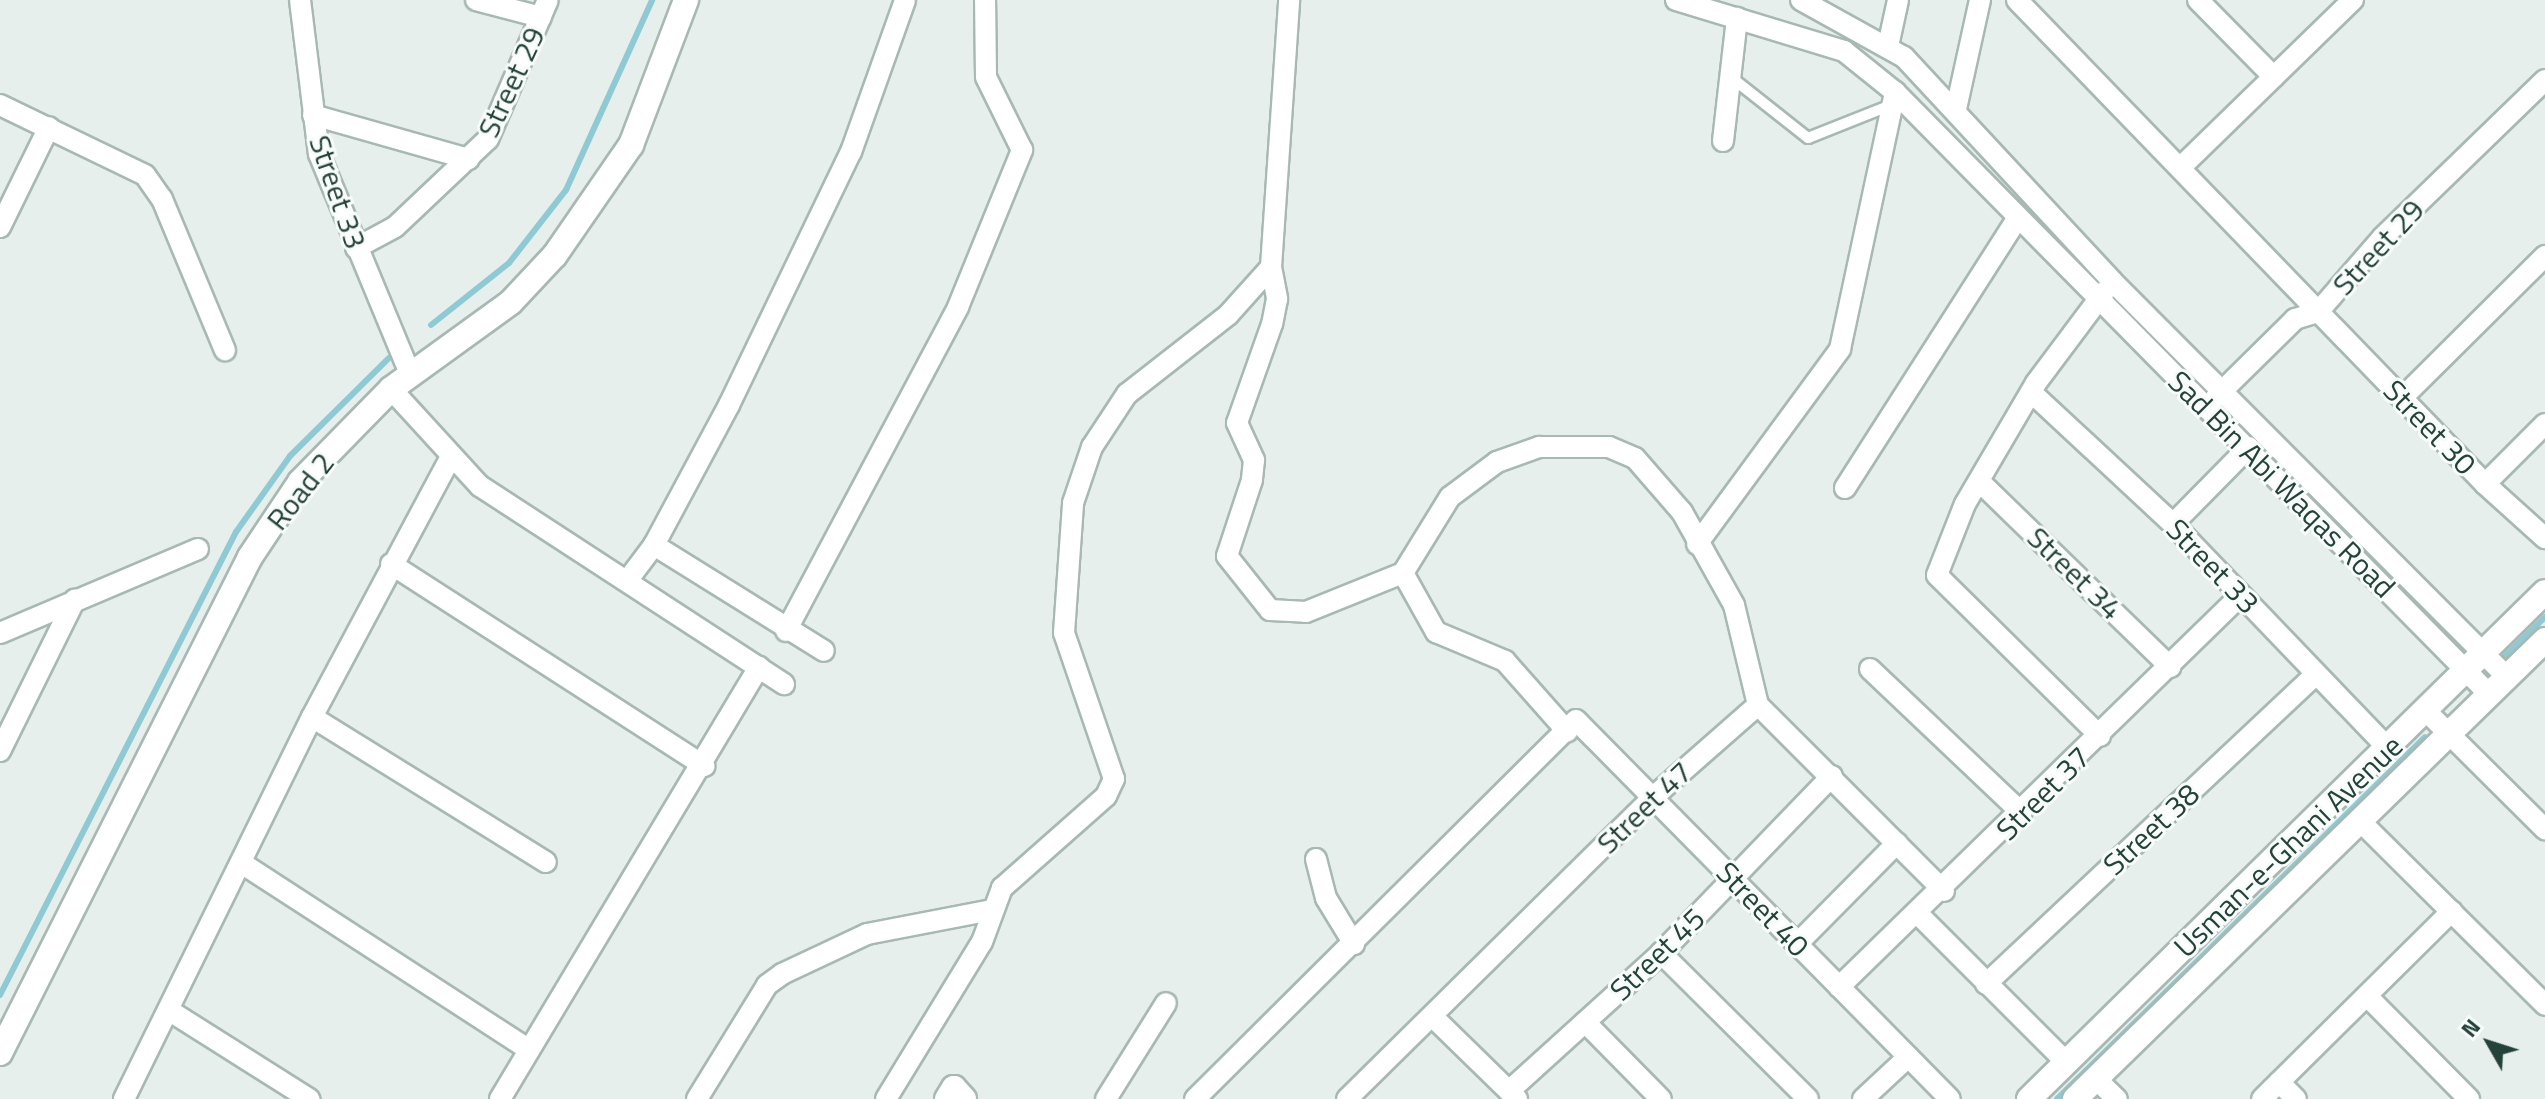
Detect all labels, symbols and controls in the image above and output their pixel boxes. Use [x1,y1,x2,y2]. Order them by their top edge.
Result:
street label: Street 29 [470,21,552,143]
street label: Street 33 [302,131,374,253]
street label: Street 29 [2325,192,2431,302]
street label: Sad Bin Abi Waqas Road [2161,363,2403,605]
street label: Street 30 [2376,372,2484,482]
street label: Road 2 [259,445,341,537]
street label: Street 33 [2159,511,2267,621]
street label: Street 34 [2020,519,2130,627]
street label: Usman-e-Ghani Avenue [2166,728,2410,964]
street label: Street 37 [1989,739,2097,847]
street label: Street 47 [1589,753,1699,861]
street label: Street 38 [2096,776,2206,882]
street label: Street 40 [1709,854,1817,964]
street label: Street 45 [1602,900,1712,1008]
north arrow [2449,1003,2529,1083]
text: N [2452,1011,2488,1045]

